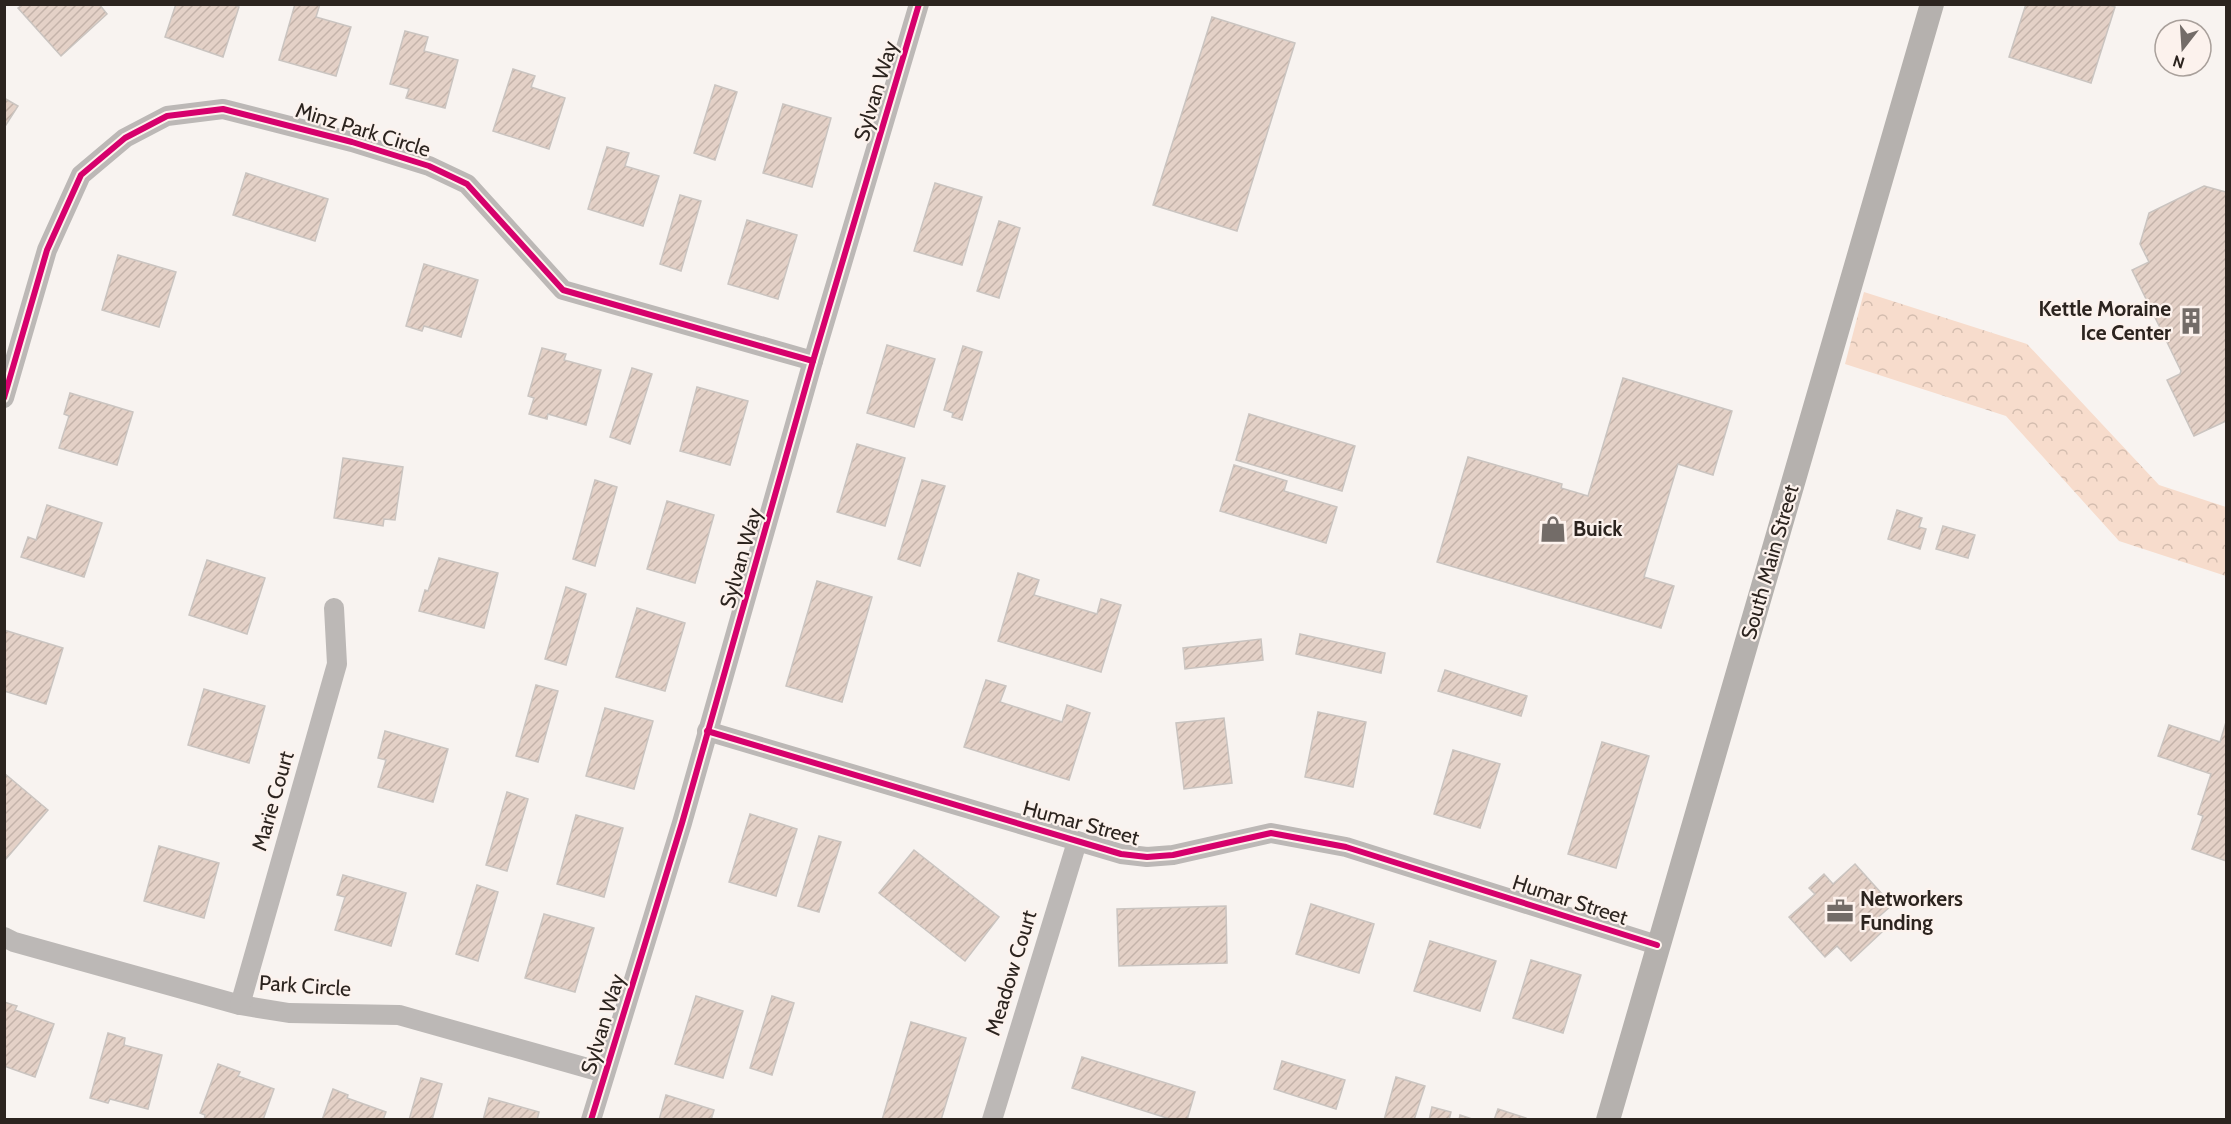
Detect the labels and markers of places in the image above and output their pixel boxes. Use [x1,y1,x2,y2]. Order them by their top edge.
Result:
place label: Kettle Moraine Ice Center [2038,296,2171,345]
building icon: Kettle Moraine Ice Center [2176,306,2206,336]
shop icon: Buick [1538,514,1568,544]
place label: Buick [1573,516,1623,541]
place label: Networkers Funding [1860,886,1963,935]
office icon: Networkers Funding [1825,896,1855,926]

